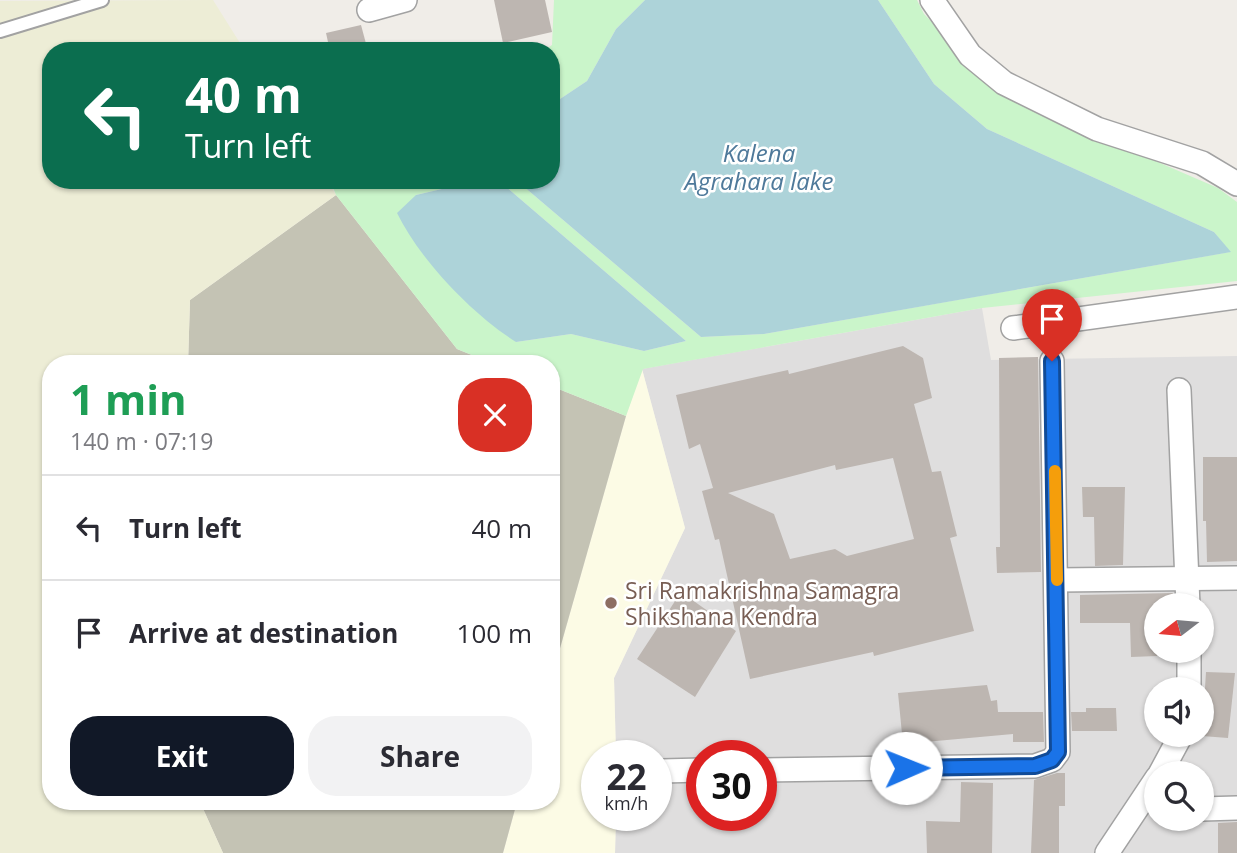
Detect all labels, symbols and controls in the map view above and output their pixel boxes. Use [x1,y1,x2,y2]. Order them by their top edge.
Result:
text: 40 m [185,61,302,127]
icon: left [70,70,161,161]
text: Turn left [185,124,311,167]
water label: Kalena Agrahara lake [683,136,834,197]
pin [1022,289,1082,361]
icon: arrive [1033,300,1071,338]
text: 1 min [70,370,187,427]
button: close [458,378,532,452]
text: 140 m · 07:19 [70,425,213,457]
icon: left [70,509,108,547]
text: Turn left [129,510,241,546]
text: 40 m [471,510,532,546]
place label: Sri Ramakrishna Samagra Shikshana Kendra [625,574,899,632]
north arrow [1144,593,1214,663]
map controls [1144,593,1214,831]
marker: Sri Ramakrishna Samagra Shikshana Kendra [603,595,619,611]
icon: arrive [70,614,108,652]
text: Arrive at destination [129,615,398,651]
text: 100 m [457,615,532,651]
button: sound [1144,677,1214,747]
button: Exit [70,716,294,796]
button: Share [308,716,532,796]
position arrow [869,731,943,805]
speed limit sign: 30 [686,740,777,831]
text: 22 [606,753,647,800]
button: search [1144,761,1214,831]
text: km/h [605,791,648,815]

